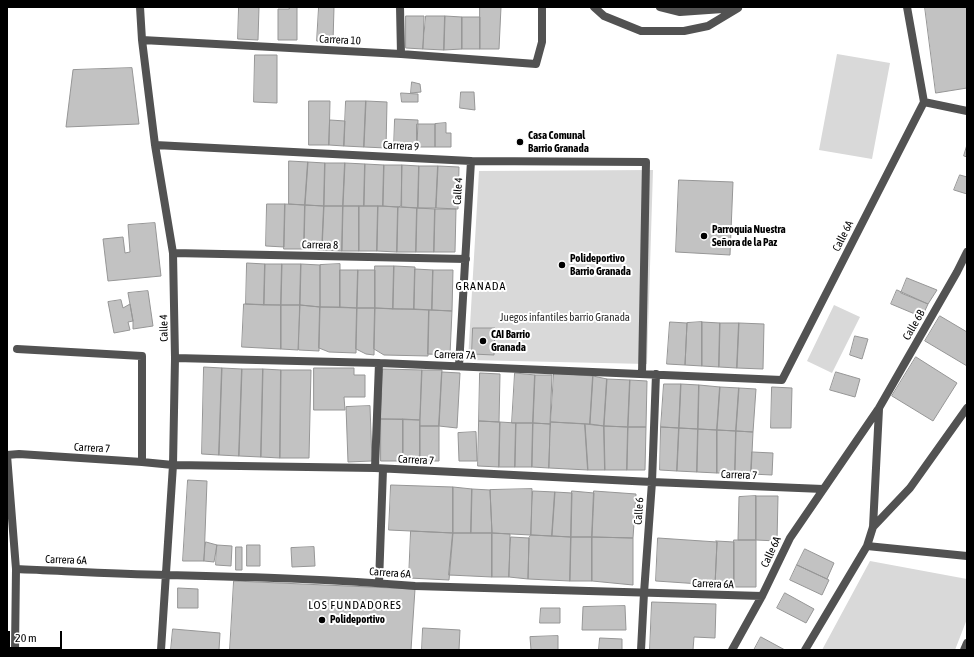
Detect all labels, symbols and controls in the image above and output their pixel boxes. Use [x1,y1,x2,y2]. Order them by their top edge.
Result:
street label: Carrera 10 [319,32,361,48]
place label: Casa Comunal Barrio Granada [528,129,589,155]
marker: Casa Comunal Barrio Granada [515,137,525,147]
street label: Carrera 9 [382,138,420,154]
street label: Calle 4 [451,177,465,205]
street label: Calle 6A [830,218,856,254]
place label: Parroquia Nuestra Señora de la Paz [712,223,786,249]
marker: Parroquia Nuestra Señora de la Paz [699,231,709,241]
street label: Carrera 8 [302,238,338,252]
place label: Polideportivo Barrio Granada [570,252,631,278]
marker: Polideportivo Barrio Granada [557,260,567,270]
district label: GRANADA [456,279,506,293]
street label: Calle 6B [900,308,928,342]
park label: Juegos infantiles barrio Granada [500,311,630,325]
street label: Calle 4 [157,314,171,342]
place label: CAI Barrio Granada [491,328,530,354]
marker: CAI Barrio Granada [478,336,488,346]
street label: Carrera 7A [434,348,476,362]
street label: Carrera 7 [73,440,111,456]
street label: Carrera 7 [397,452,435,468]
street label: Carrera 7 [721,468,757,482]
street label: Calle 6 [631,497,647,525]
street label: Calle 6A [758,534,784,570]
street label: Carrera 6A [45,553,87,567]
street label: Carrera 6A [369,565,411,581]
street label: Carrera 6A [692,577,734,591]
district label: LOS FUNDADORES [308,598,402,612]
place label: Polideportivo [330,613,385,627]
marker: Polideportivo [317,615,327,625]
scale bar [10,623,64,649]
text: 20 m [15,631,37,645]

